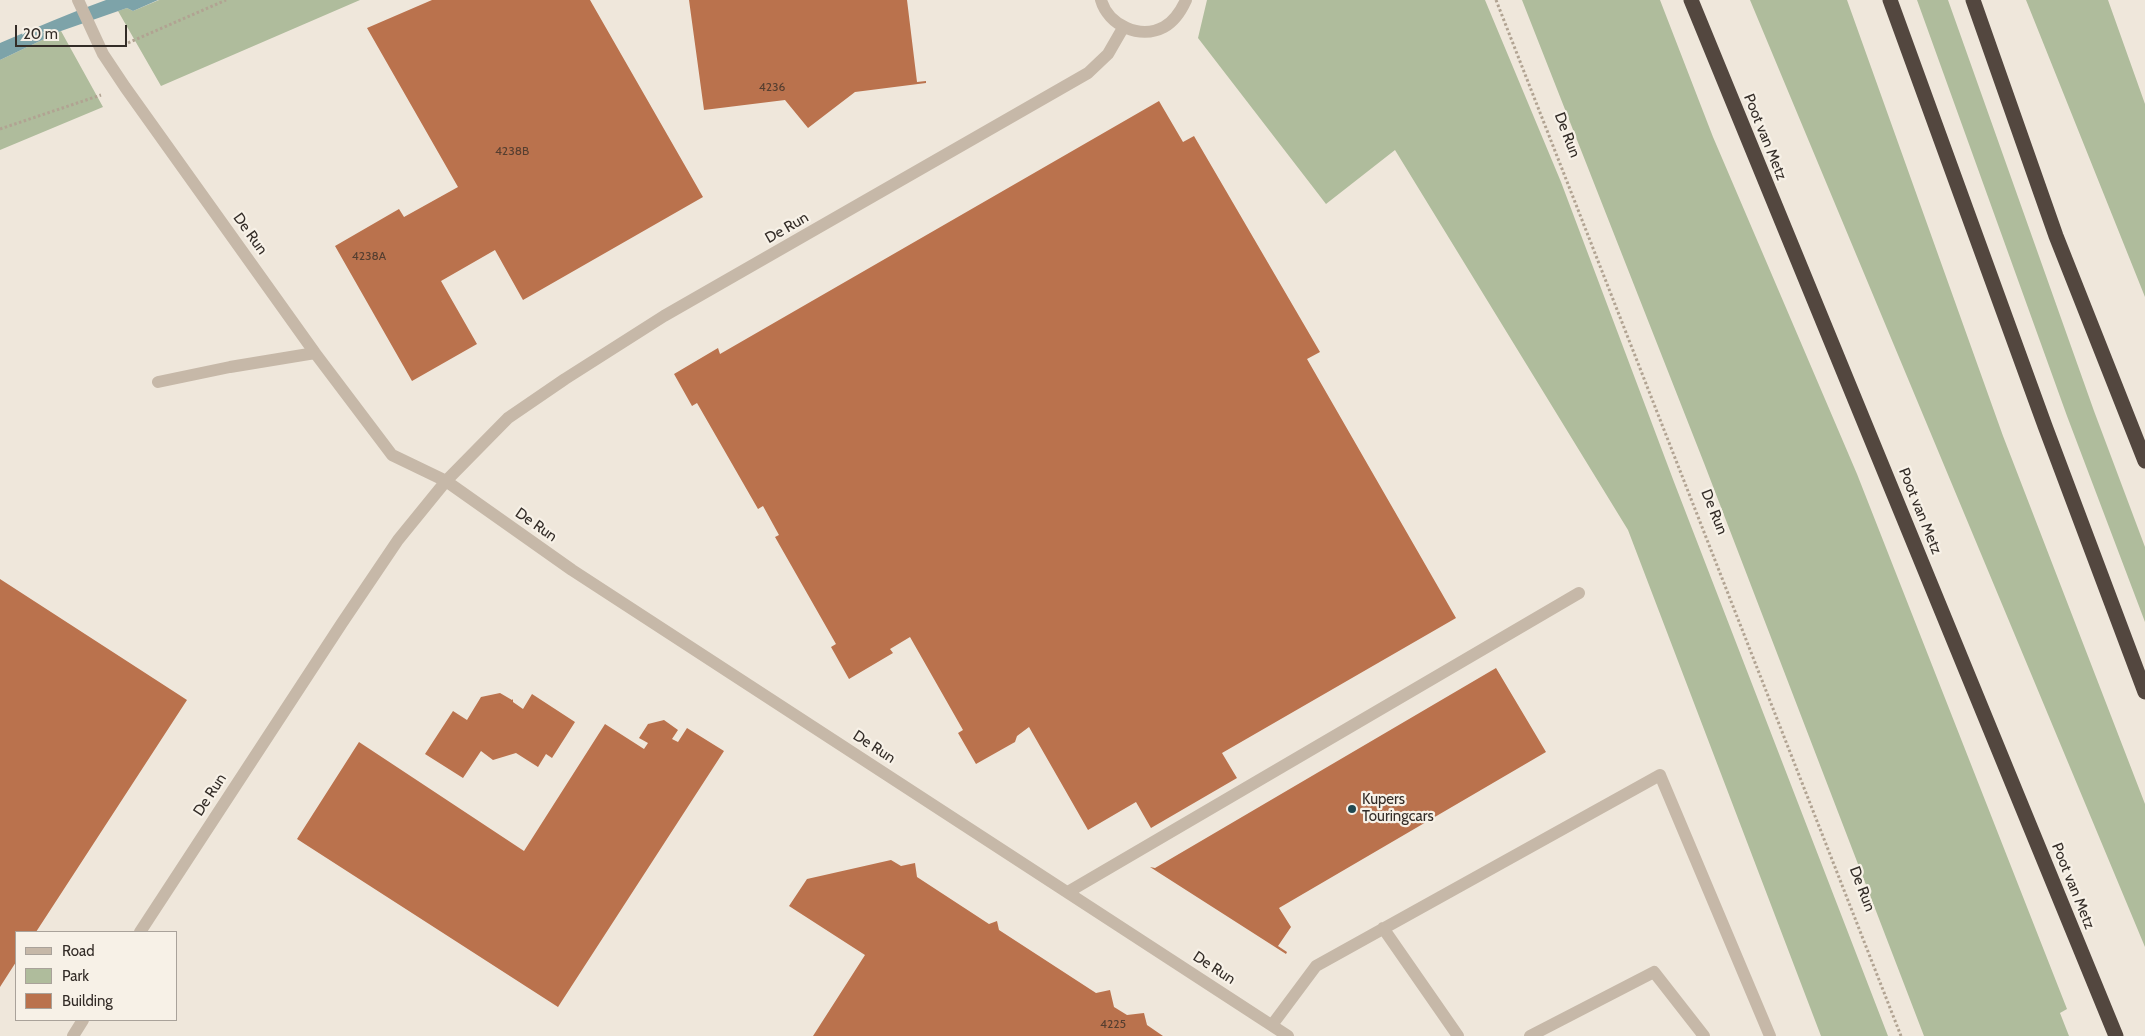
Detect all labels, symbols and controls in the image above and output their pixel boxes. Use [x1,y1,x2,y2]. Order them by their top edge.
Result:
scale bar [18,15,130,47]
text: 20 m [23,25,58,43]
house number: 4236 [759,80,785,94]
street label: Poot van Metz [1740,91,1790,183]
street label: De Run [1550,110,1584,160]
house number: 4238B [495,144,529,158]
street label: De Run [762,208,812,248]
street label: De Run [229,210,271,258]
house number: 4238A [352,249,386,263]
street label: Poot van Metz [1895,465,1945,557]
street label: De Run [1697,487,1731,537]
street label: De Run [512,504,560,546]
street label: De Run [849,727,899,767]
street label: De Run [190,770,230,820]
place label: Kupers Touringcars [1362,791,1434,826]
marker: Kupers Touringcars [1346,803,1358,815]
street label: Poot van Metz [2048,840,2098,932]
street label: De Run [1845,864,1879,914]
legend [15,931,178,1021]
text: Road [62,942,95,960]
street label: De Run [1189,948,1239,988]
text: Park [62,967,89,985]
text: Building [62,992,113,1010]
house number: 4225 [1100,1017,1126,1031]

